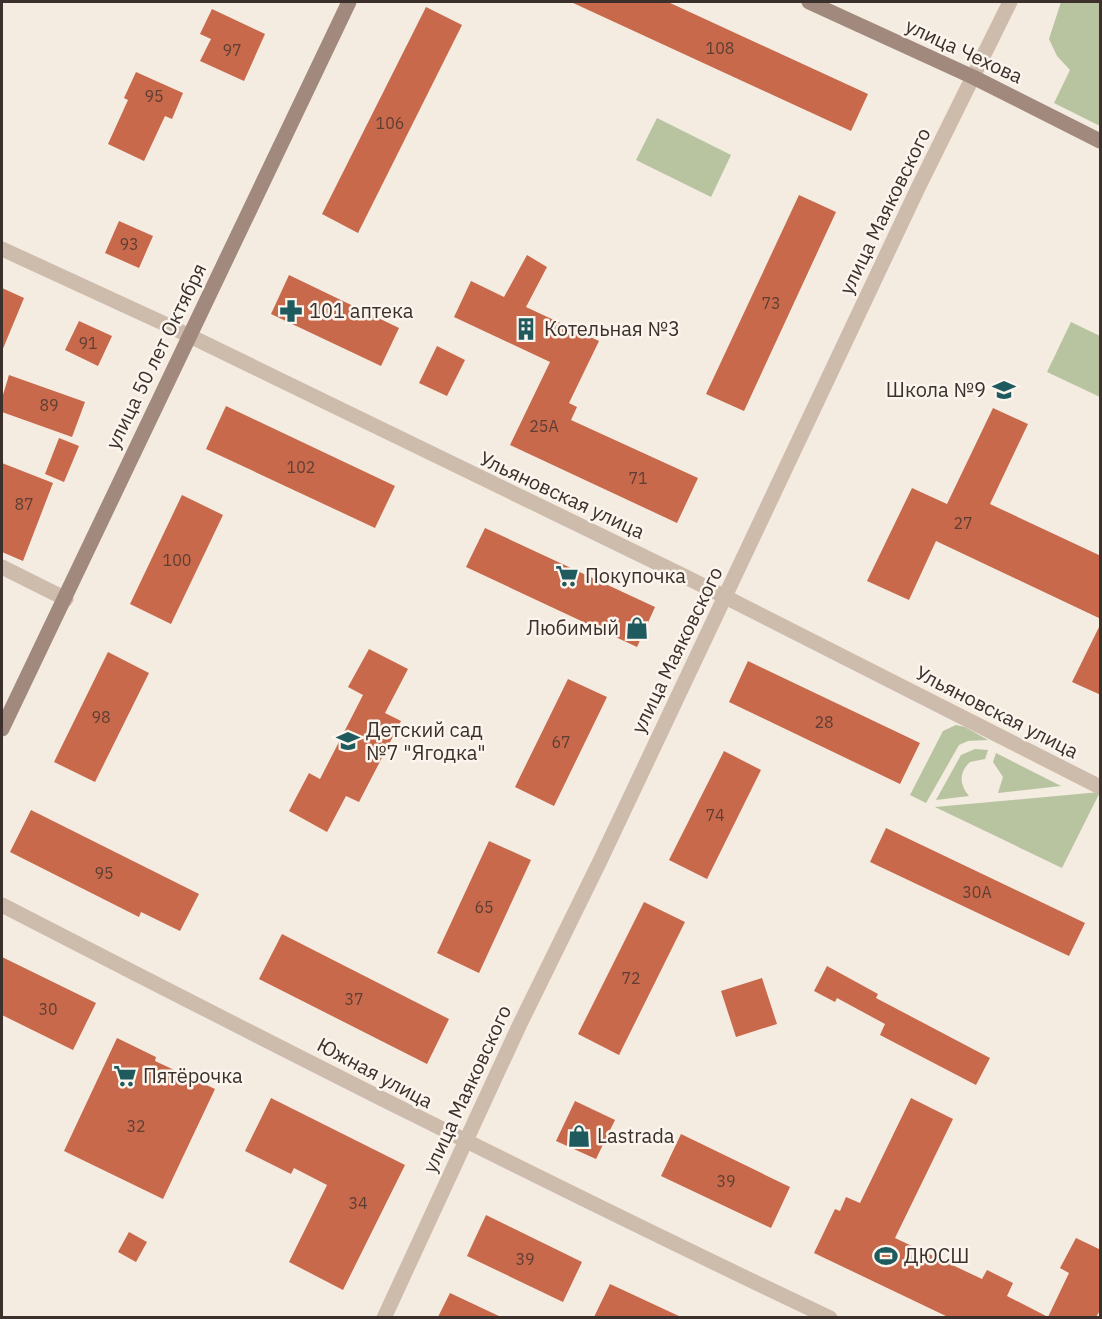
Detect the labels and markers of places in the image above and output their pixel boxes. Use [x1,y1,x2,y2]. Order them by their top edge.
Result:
place label: 101 аптека [309,297,414,324]
pharmacy icon: 101 аптека [278,298,304,324]
place label: Котельная №3 [544,315,680,342]
building icon: Котельная №3 [513,316,539,342]
place label: Школа №9 [886,376,986,403]
school or university icon: Школа №9 [991,377,1017,403]
place label: Покупочка [585,562,686,589]
supermarket icon: Покупочка [554,563,580,589]
place label: Любимый [526,614,619,641]
shop icon: Любимый [624,615,650,641]
place label: Детский сад №7 "Ягодка" [366,716,486,766]
school or university icon: Детский сад №7 "Ягодка" [335,728,361,754]
place label: Пятёрочка [143,1062,243,1089]
supermarket icon: Пятёрочка [112,1063,138,1089]
place label: Lastrada [597,1122,675,1149]
shop icon: Lastrada [566,1123,592,1149]
place label: ДЮСШ [904,1242,969,1269]
sports icon: ДЮСШ [873,1243,899,1269]

